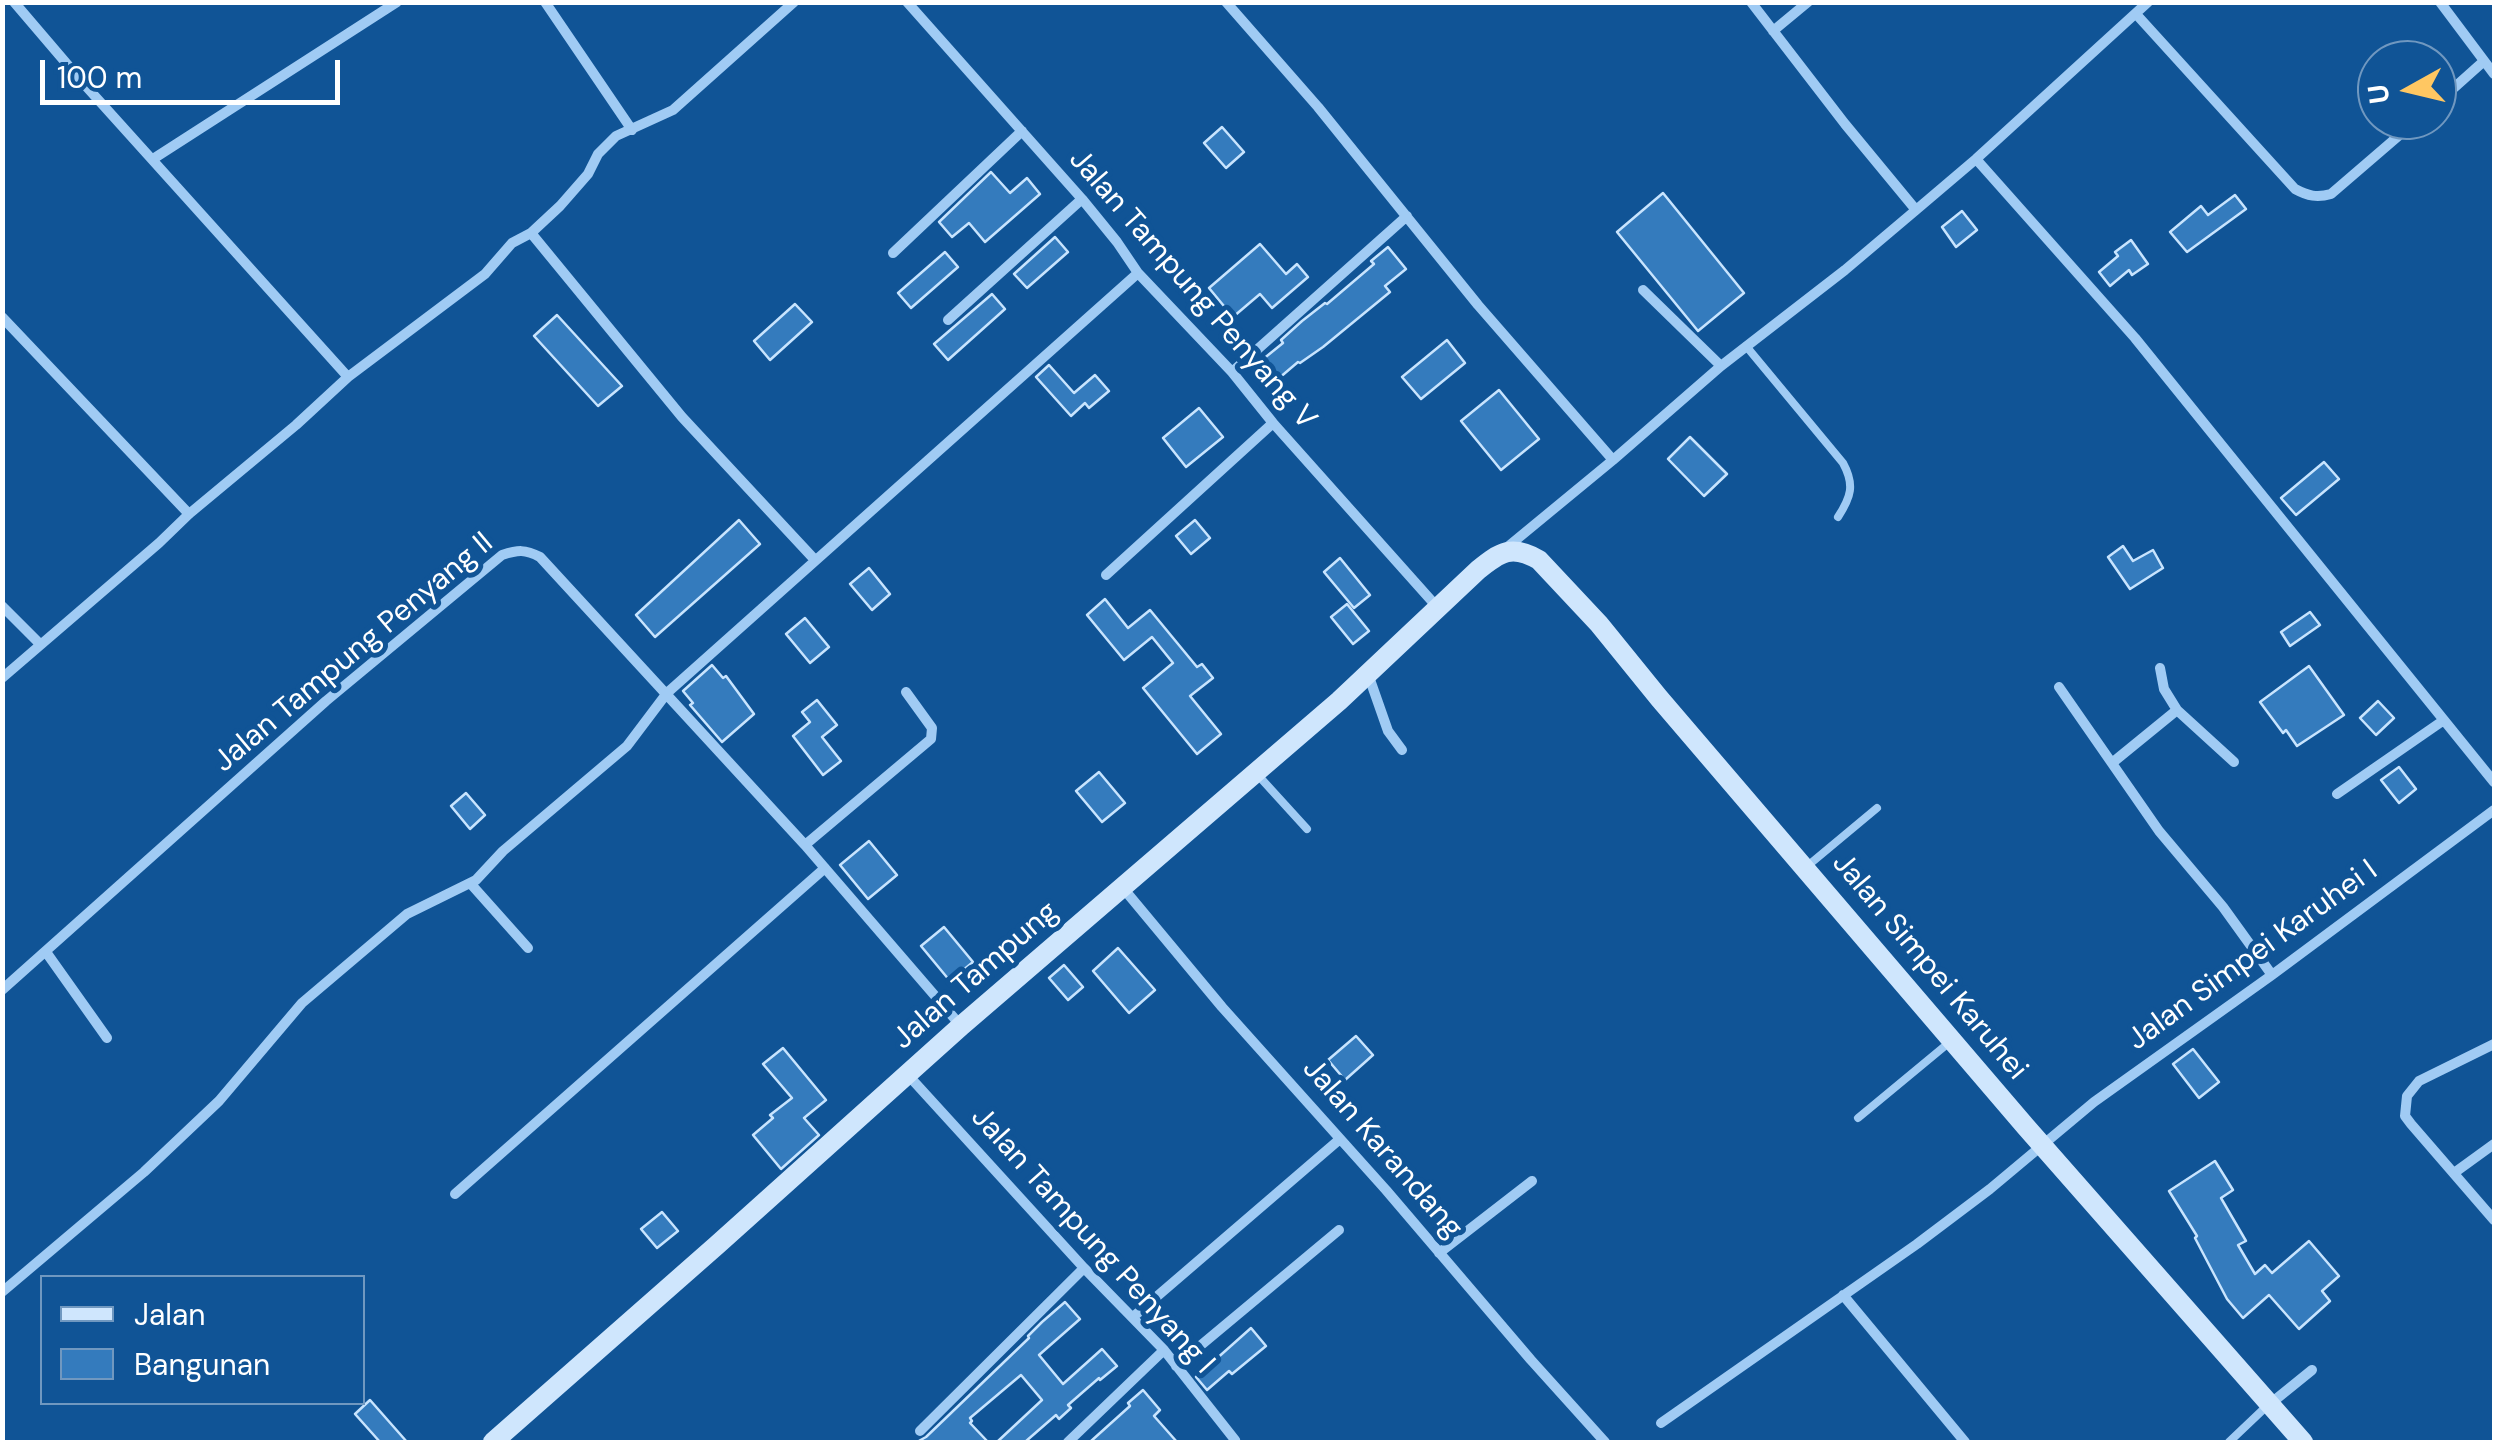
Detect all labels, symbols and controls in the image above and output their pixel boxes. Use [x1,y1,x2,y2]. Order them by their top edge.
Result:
scale bar [45,40,345,102]
north arrow [2357,40,2457,140]
text: 100 m [57,58,142,97]
text: U [2359,82,2398,106]
street label: Jalan Tampung Penyang V [1060,143,1324,437]
street label: Jalan Tampung Penyang II [207,526,501,780]
street label: Jalan Simpei Karuhei [1824,846,2034,1088]
street label: Jalan Simpei Karuhei I [2121,853,2385,1059]
street label: Jalan Tampung [886,894,1066,1058]
street label: Jalan Karandang [1294,1052,1470,1246]
street label: Jalan Tampung Penyang I [963,1100,1221,1382]
legend [40,1275,365,1405]
text: Jalan [134,1295,206,1334]
text: Bangunan [134,1345,270,1384]

